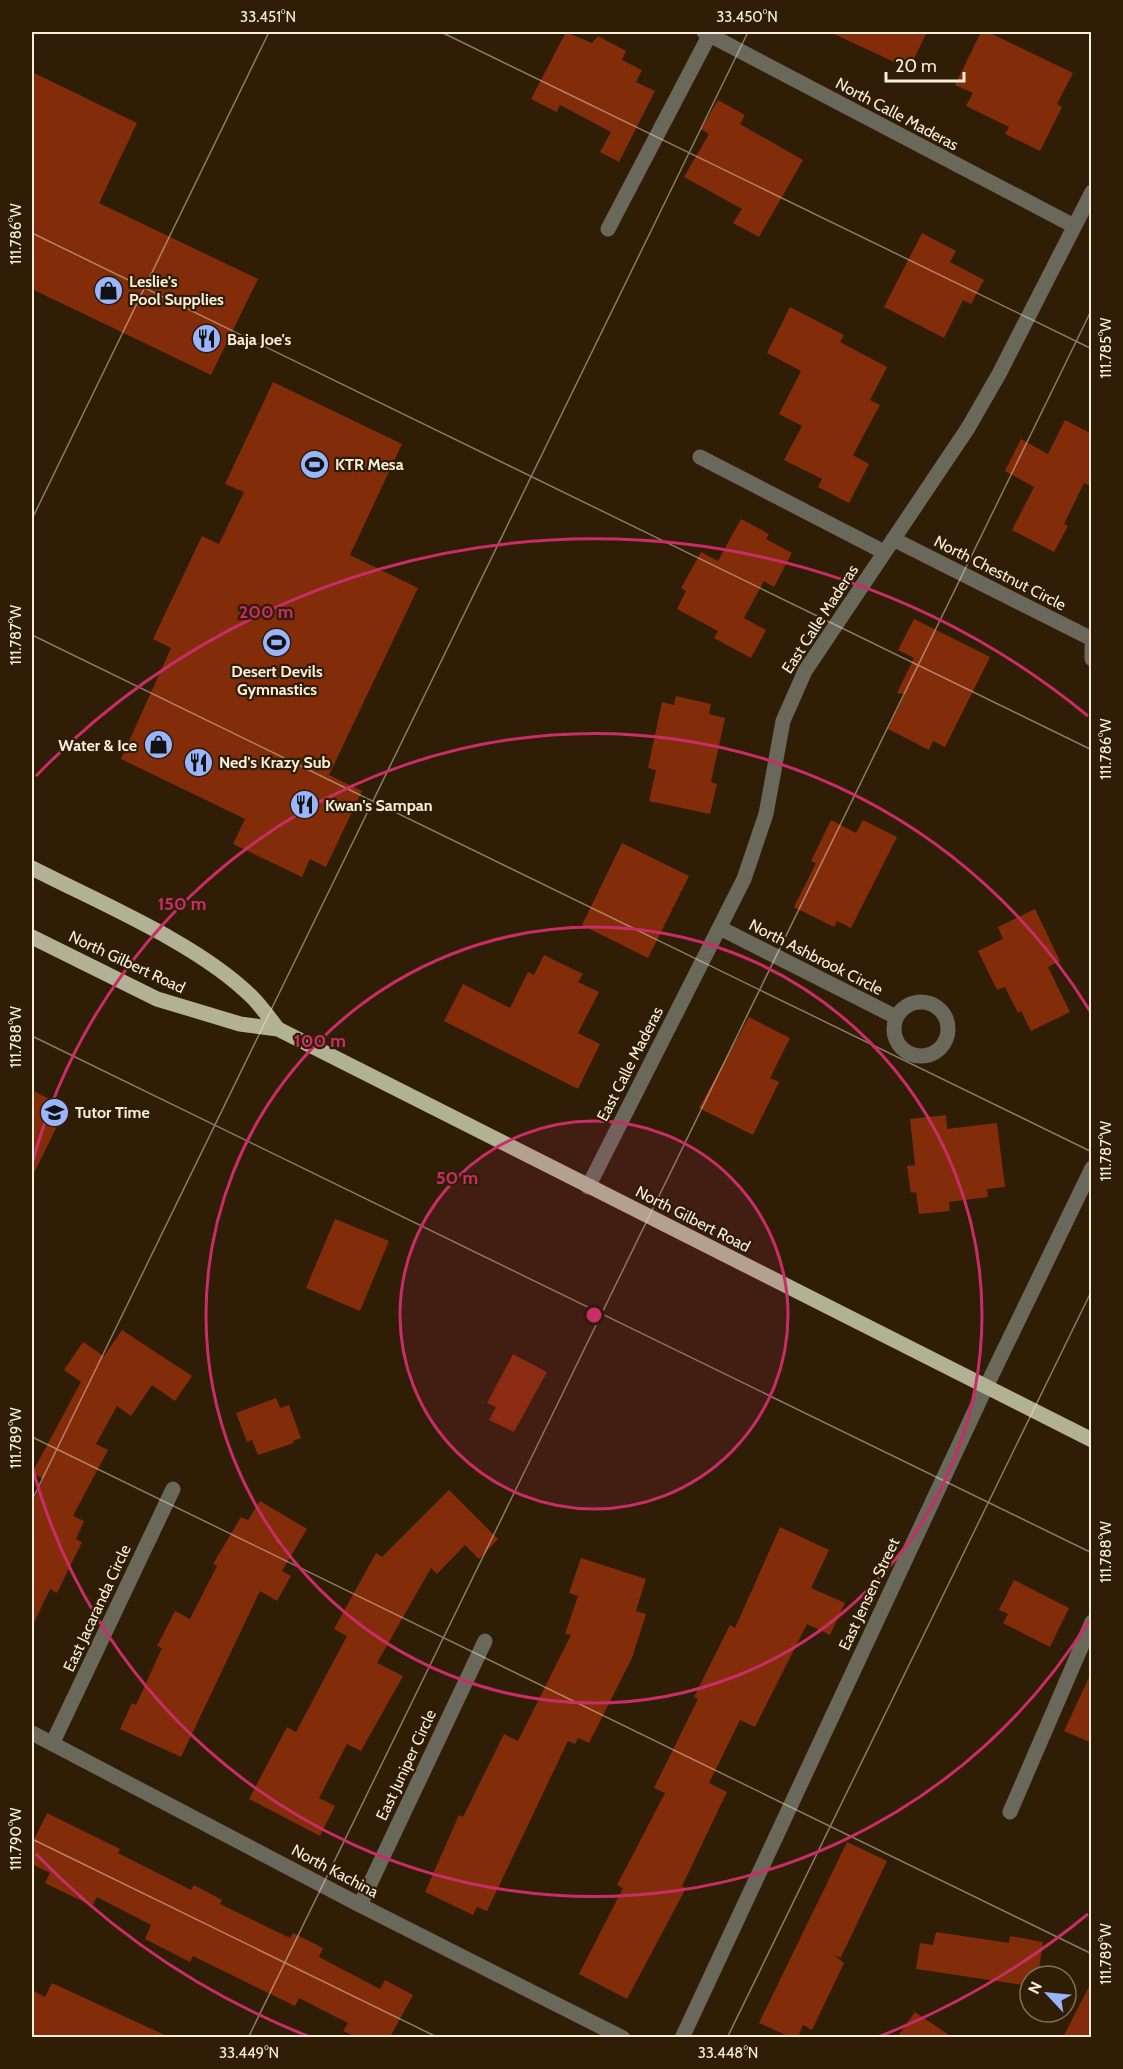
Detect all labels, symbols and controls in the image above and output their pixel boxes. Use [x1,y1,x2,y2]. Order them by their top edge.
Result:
text: 33.451°N [240,8,296,26]
text: 33.450°N [716,8,778,26]
scale bar [886,45,964,83]
text: 20 m [895,55,937,77]
street label: North Calle Maderas [832,74,962,155]
text: 111.786°W [7,203,25,265]
place label: Leslie's Pool Supplies [129,272,224,309]
shop icon: Leslie's Pool Supplies [92,274,124,306]
text: 111.785°W [1097,317,1115,379]
restaurant icon: Baja Joe's [190,323,222,355]
place label: Baja Joe's [227,330,292,349]
sports icon: KTR Mesa [298,448,330,480]
place label: KTR Mesa [335,455,404,474]
street label: North Chestnut Circle [931,532,1069,614]
street label: East Calle Maderas [778,561,862,677]
text: 200 m [239,601,293,623]
text: 111.787°W [7,604,25,665]
sports icon: Desert Devils Gymnastics [261,627,293,659]
place label: Desert Devils Gymnastics [231,662,323,699]
text: 111.786°W [1097,718,1115,780]
shop icon: Water & Ice [142,729,174,761]
place label: Water & Ice [58,736,137,755]
restaurant icon: Ned's Krazy Sub [182,746,214,778]
place label: Ned's Krazy Sub [219,753,331,772]
restaurant icon: Kwan's Sampan [288,789,320,821]
place label: Kwan's Sampan [325,796,433,815]
text: 150 m [158,893,206,915]
street label: North Ashbrook Circle [746,915,886,999]
street label: North Gilbert Road [66,927,188,997]
street label: East Calle Maderas [593,1003,667,1124]
text: 111.788°W [7,1005,25,1068]
text: 100 m [294,1030,346,1052]
school or university icon: Tutor Time [38,1096,70,1128]
place label: Tutor Time [75,1103,150,1122]
text: 111.787°W [1097,1120,1115,1181]
text: 50 m [436,1167,478,1189]
street label: North Gilbert Road [632,1182,754,1256]
centre of rings [584,1305,604,1325]
text: 111.789°W [7,1406,25,1469]
text: 111.788°W [1097,1520,1115,1583]
street label: East Jensen Street [835,1534,904,1653]
street label: East Jacaranda Circle [59,1541,135,1675]
street label: East Juniper Circle [372,1706,440,1824]
text: 111.790°W [7,1807,25,1870]
street label: North Kachina [288,1840,382,1902]
text: 111.789°W [1097,1922,1115,1985]
north arrow [1018,1964,1078,2024]
text: N [1024,1978,1046,1997]
text: 33.449°N [219,2044,279,2062]
text: 33.448°N [698,2044,758,2062]

